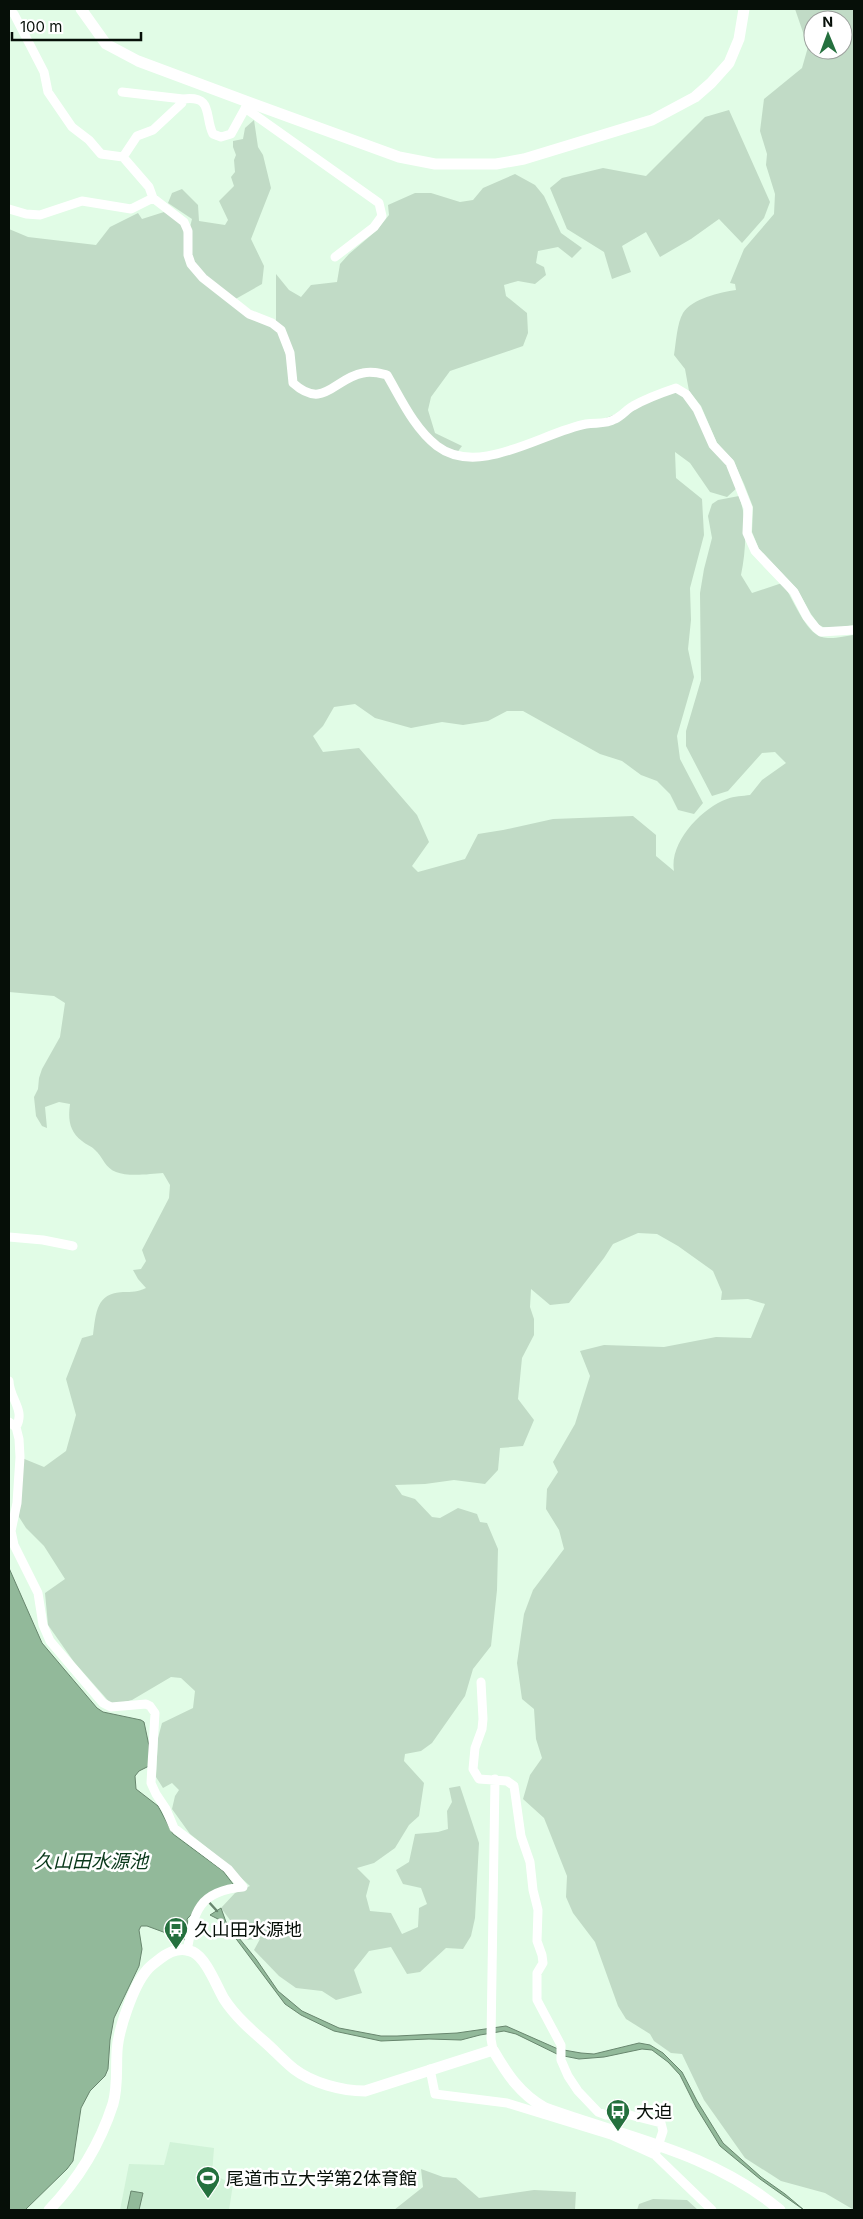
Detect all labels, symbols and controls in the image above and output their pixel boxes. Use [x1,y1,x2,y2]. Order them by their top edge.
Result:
scale bar [12,10,141,42]
north arrow [803,10,853,60]
text: N [822,13,833,30]
text: 100 m [20,17,62,36]
water label: 久山田水源池 [34,1850,150,1873]
bus stop icon: 久山田水源地 [163,1916,189,1950]
place label: 久山田水源地 [194,1919,302,1940]
bus stop icon: 大迫 [605,2098,631,2132]
place label: 大迫 [636,2101,672,2122]
sports icon: 尾道市立大学第2体育館 [195,2165,221,2199]
place label: 尾道市立大学第2体育館 [226,2168,417,2189]

